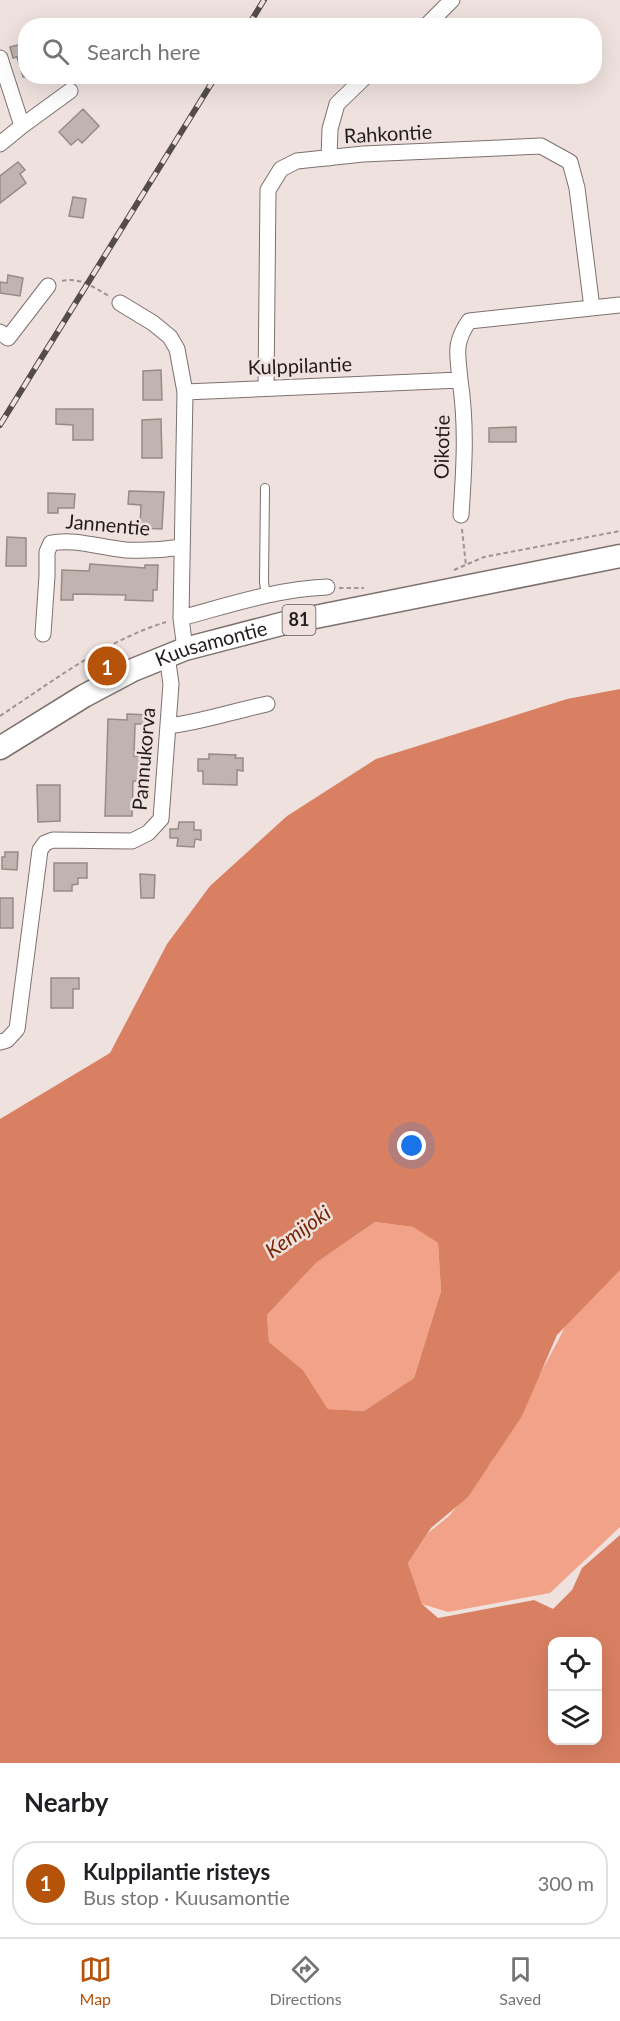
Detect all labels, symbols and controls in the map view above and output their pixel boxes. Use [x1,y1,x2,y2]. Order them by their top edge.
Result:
search box [18,18,602,84]
icon: search [39,35,72,68]
text: Search here [87,38,200,65]
street label: Rahkontie [343,119,433,147]
street label: Kulppilantie [247,351,353,379]
street label: Oikotie [428,415,454,479]
street label: Jannentie [65,508,151,540]
road number: 81 [282,605,316,635]
street label: Kuusamontie [151,615,269,671]
pin: 1 [88,644,126,688]
street label: Pannukorva [127,706,159,811]
your location [397,1131,426,1160]
water label: Kemijoki [260,1199,335,1262]
map controls [548,1637,602,1745]
button: locate [548,1637,602,1691]
button: layers [548,1691,602,1745]
text: Nearby [24,1786,109,1818]
text: Kulppilantie risteys [83,1858,270,1885]
text: 1 [40,1871,51,1895]
text: 300 m [538,1871,594,1895]
text: Bus stop · Kuusamontie [83,1885,290,1909]
tab: Map [79,1953,112,2008]
tab: Directions [269,1953,342,2008]
tab: Saved [499,1953,541,2008]

